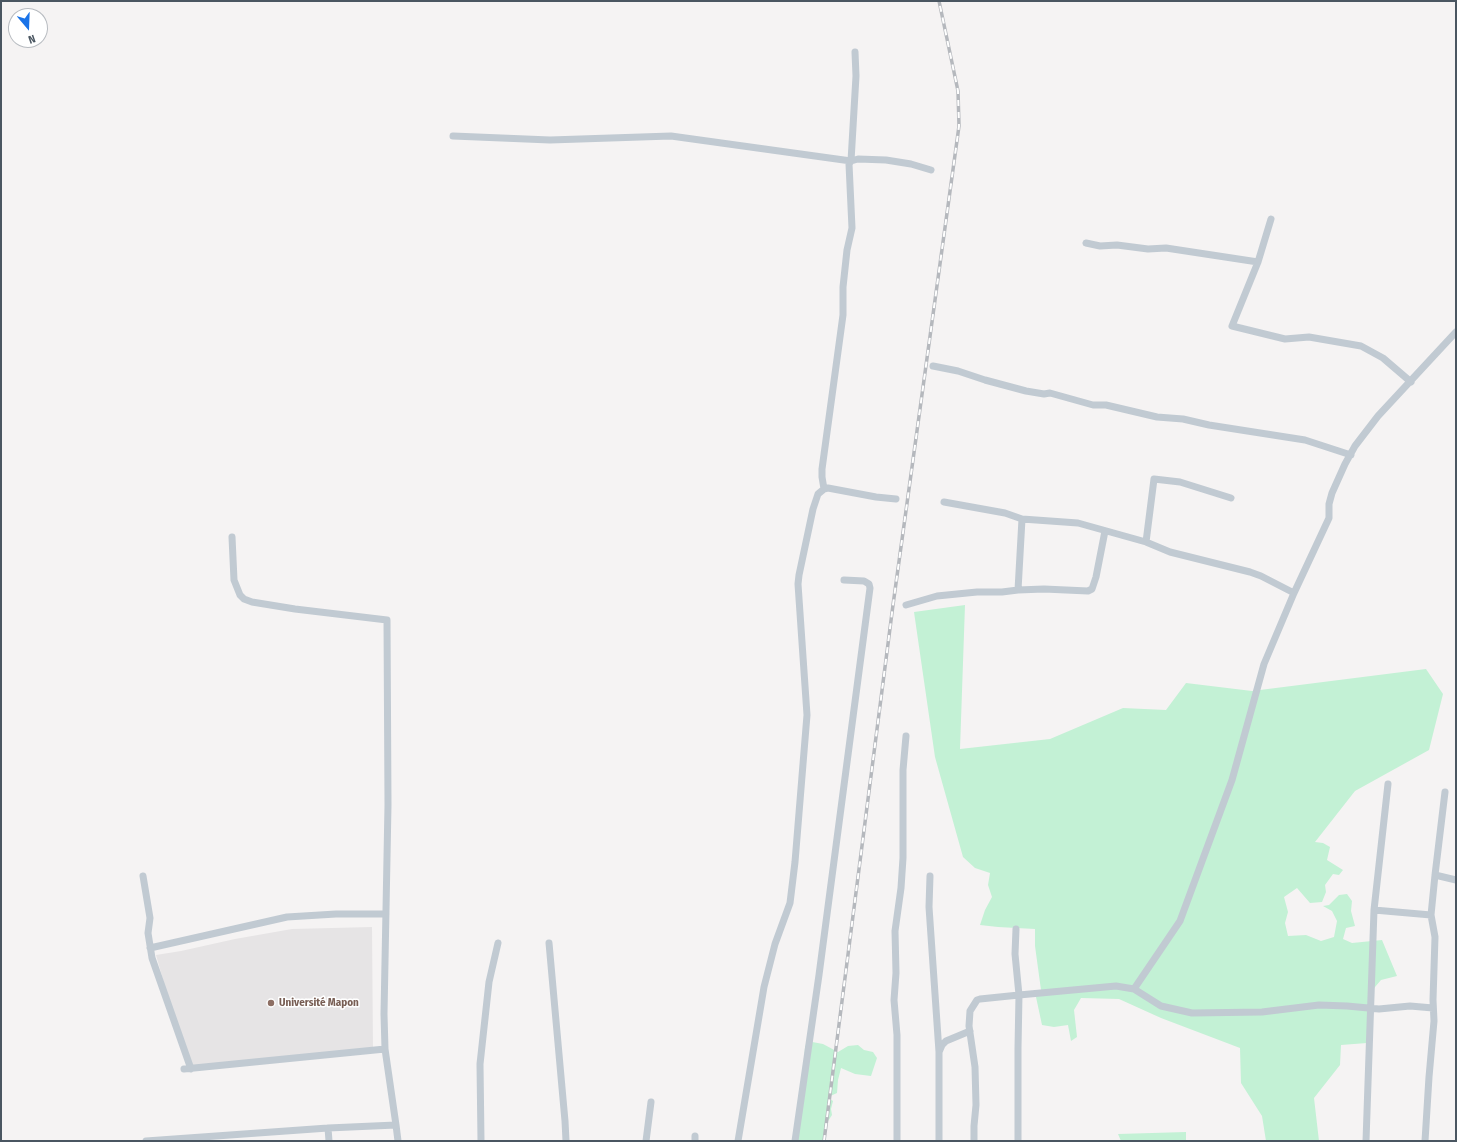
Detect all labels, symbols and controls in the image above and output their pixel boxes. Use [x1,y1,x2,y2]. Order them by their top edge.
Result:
north arrow [8,8,48,48]
text: N [27,32,37,46]
place label: Université Mapon [279,996,359,1010]
marker: Université Mapon [266,998,276,1008]

